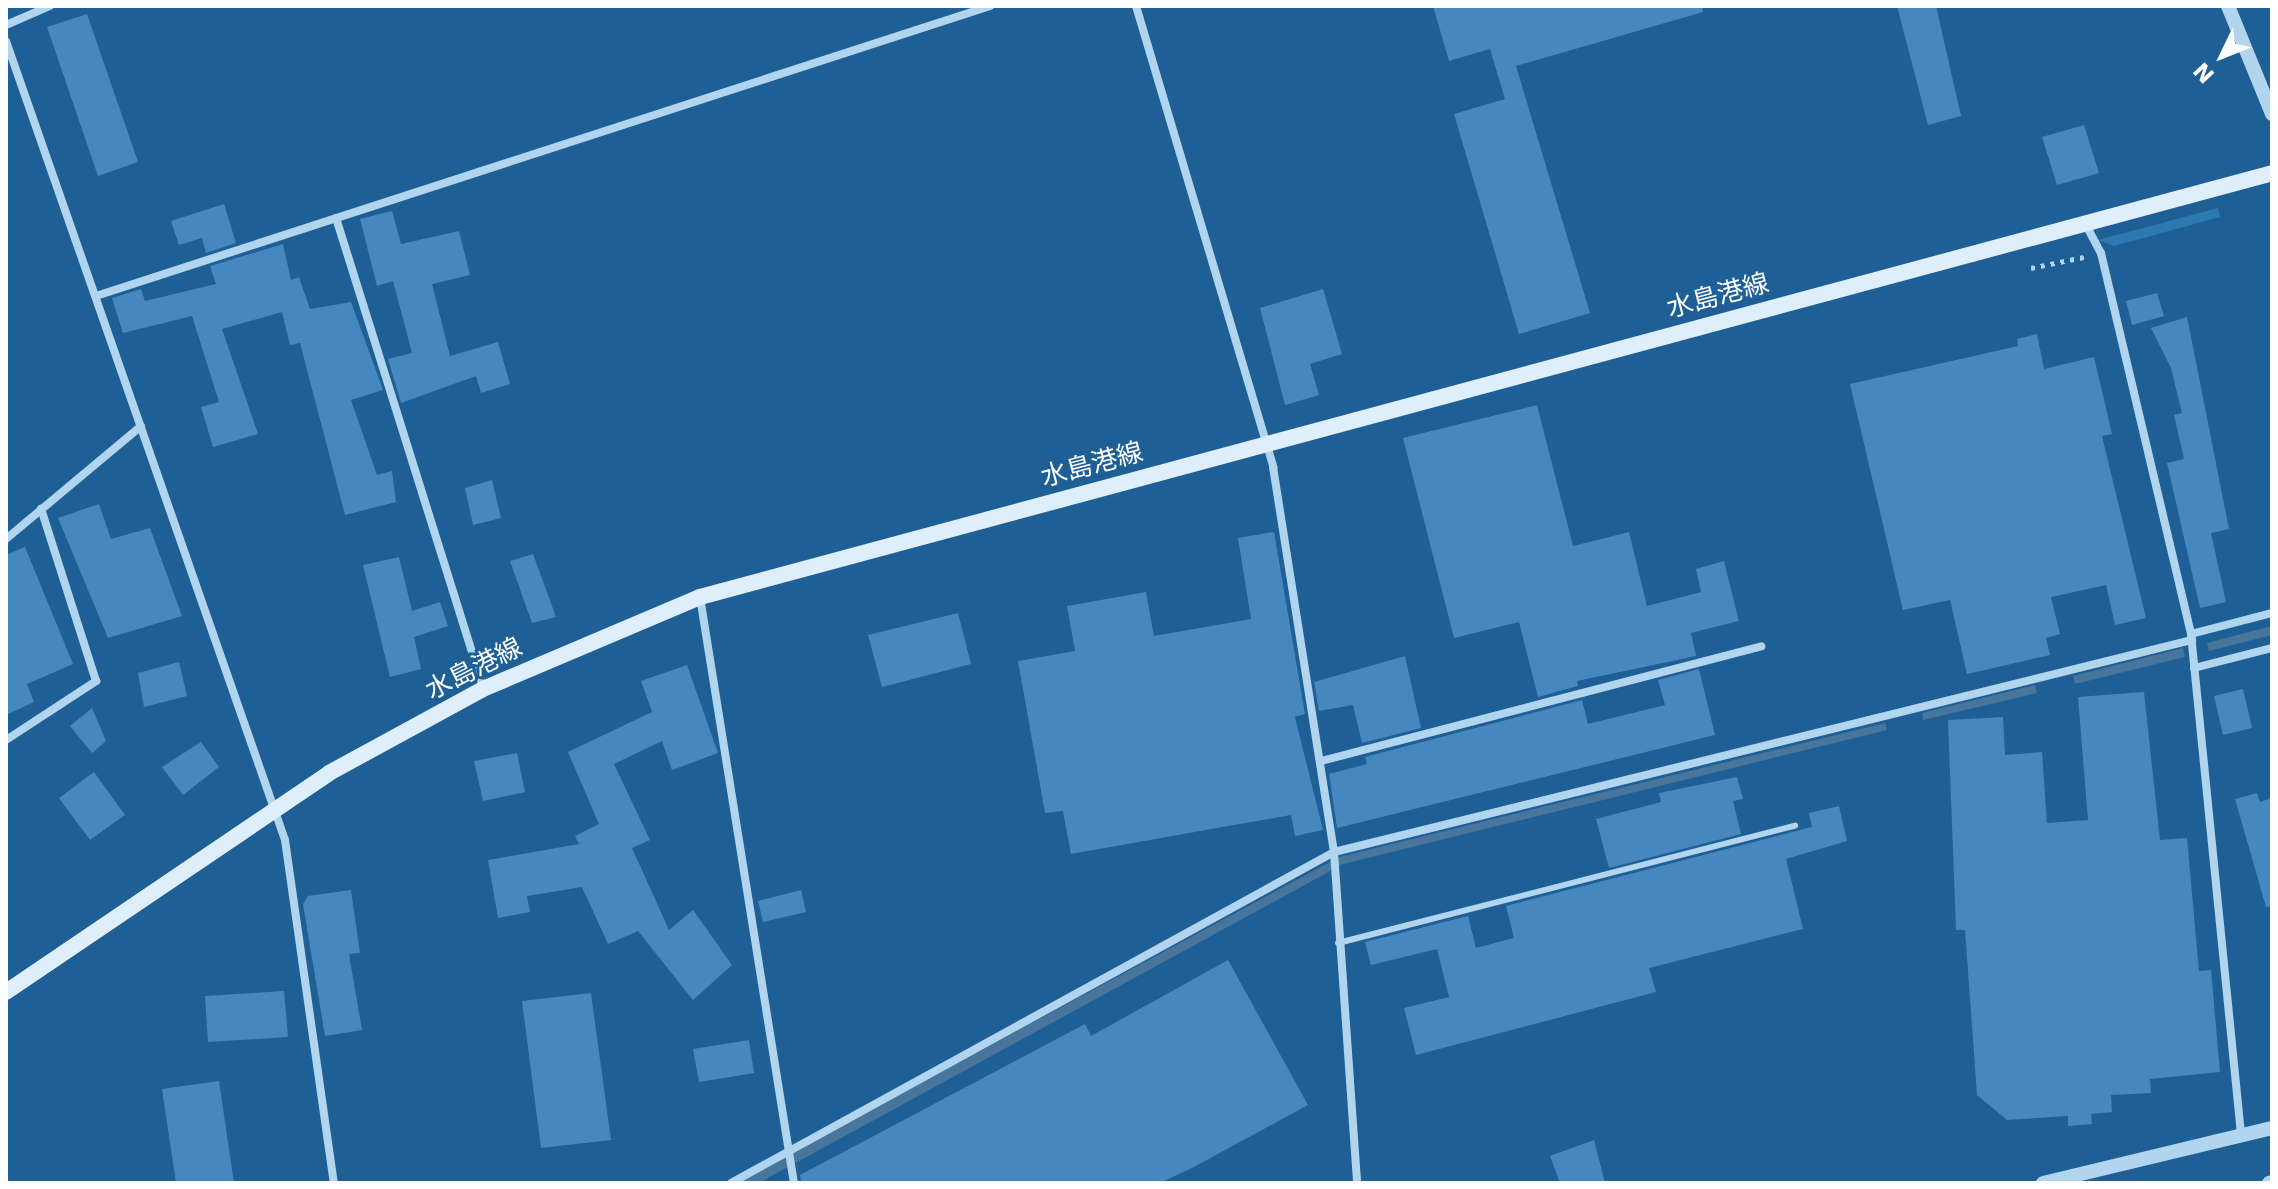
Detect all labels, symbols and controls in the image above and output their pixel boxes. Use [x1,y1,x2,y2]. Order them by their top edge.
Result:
north arrow [2182,16,2262,96]
text: N [2189,57,2220,88]
street label: 水島港線 [1664,267,1772,325]
street label: 水島港線 [1038,436,1146,494]
street label: 水島港線 [421,631,527,707]

